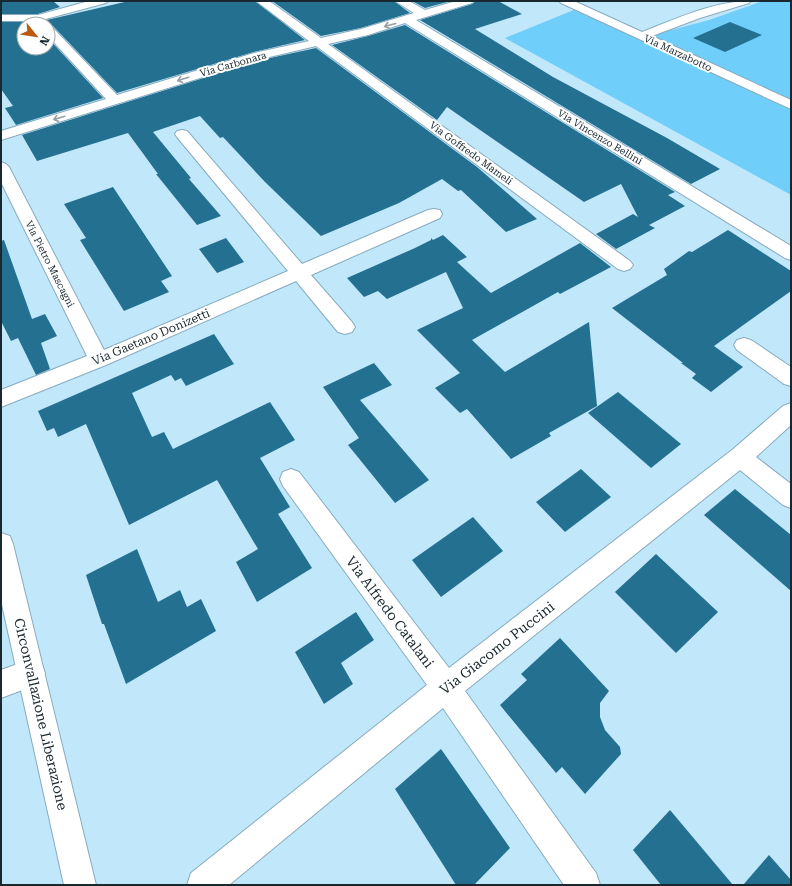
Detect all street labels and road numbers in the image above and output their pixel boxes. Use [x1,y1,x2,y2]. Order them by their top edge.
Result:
street label: Via Marzabotto [642,33,714,73]
street label: Via Carbonara [198,49,268,79]
street label: Via Vincenzo Bellini [556,107,644,167]
street label: Via Goffredo Mameli [427,119,515,187]
street label: Via Pietro Mascagni [23,219,77,309]
street label: Via Gaetano Donizetti [90,306,212,368]
street label: Via Alfredo Catalani [343,553,437,671]
street label: Via Giacomo Puccini [437,598,558,698]
street label: Circonvallazione Liberazione [11,616,71,812]

